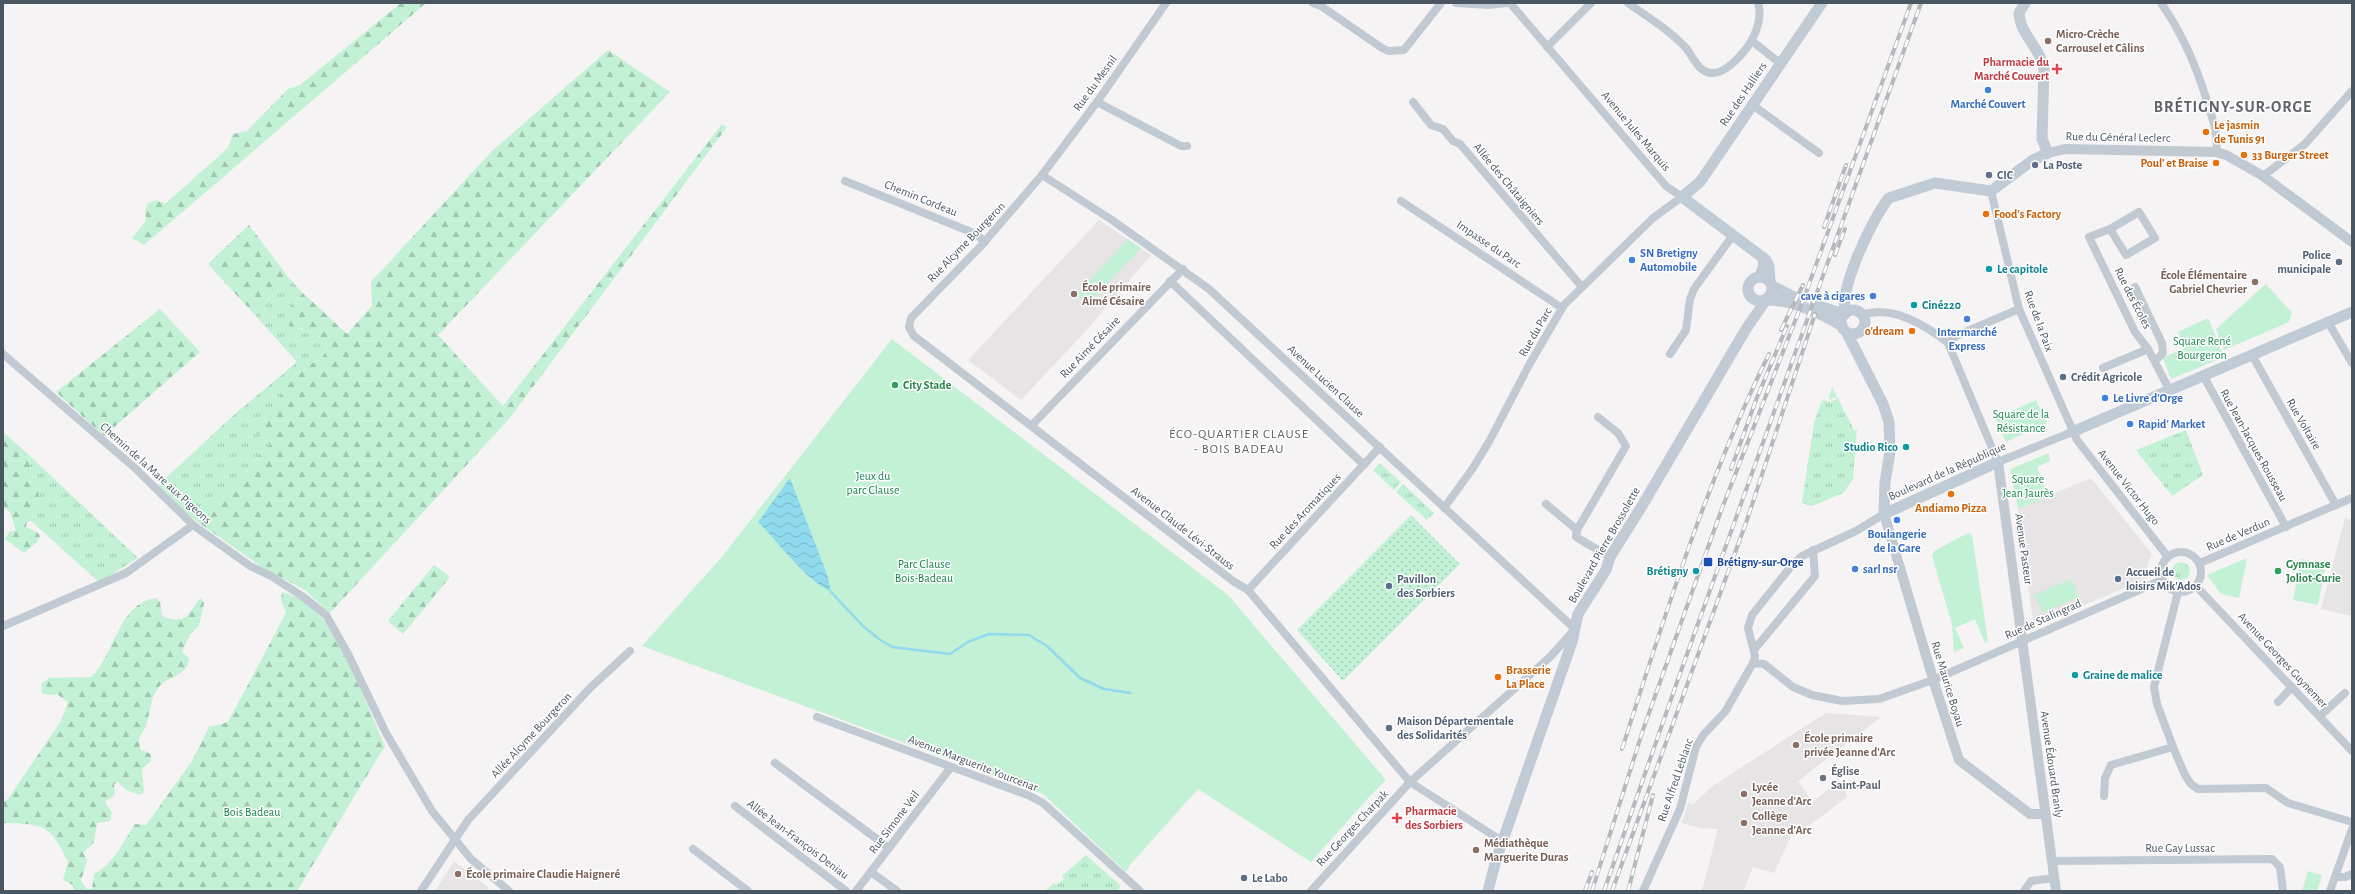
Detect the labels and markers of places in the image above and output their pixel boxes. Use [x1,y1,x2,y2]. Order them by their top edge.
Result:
place label: Micro-Crèche Carrousel et Câlins [2056,28,2145,54]
marker: Micro-Crèche Carrousel et Câlins [2043,36,2053,46]
place label: Pharmacie du Marché Couvert [1974,56,2050,82]
marker: Pharmacie du Marché Couvert [2052,64,2062,74]
marker: Marché Couvert [1983,85,1993,95]
place label: Marché Couvert [1950,98,2026,110]
place label: Le jasmin de Tunis 91 [2214,119,2265,145]
marker: Le jasmin de Tunis 91 [2201,127,2211,137]
place label: 33 Burger Street [2252,149,2329,161]
marker: 33 Burger Street [2239,150,2249,160]
place label: Poul' et Braise [2140,157,2208,169]
marker: Poul' et Braise [2211,158,2221,168]
place label: La Poste [2043,159,2083,171]
marker: La Poste [2030,160,2040,170]
place label: CIC [1997,169,2014,181]
marker: CIC [1984,170,1994,180]
place label: Food's Factory [1994,208,2062,221]
marker: Food's Factory [1981,209,1991,219]
place label: SN Bretigny Automobile [1640,247,1698,273]
place label: Police municipale [2277,249,2331,275]
marker: SN Bretigny Automobile [1627,255,1637,265]
marker: Police municipale [2334,257,2344,267]
place label: Le capitole [1997,263,2048,275]
marker: Le capitole [1984,264,1994,274]
place label: École Élémentaire Gabriel Chevrier [2160,267,2248,295]
marker: École Élémentaire Gabriel Chevrier [2250,277,2260,287]
place label: École primaire Aimé Césaire [1082,279,1151,307]
marker: École primaire Aimé Césaire [1069,289,1079,299]
place label: cave à cigares [1801,290,1865,302]
marker: cave à cigares [1868,291,1878,301]
place label: Ciné220 [1922,299,1961,311]
marker: Ciné220 [1909,300,1919,310]
marker: Intermarché Express [1962,314,1972,324]
place label: o'dream [1865,325,1904,337]
marker: o'dream [1907,326,1917,336]
place label: Intermarché Express [1937,326,1997,352]
place label: Crédit Agricole [2071,371,2142,383]
marker: Crédit Agricole [2058,372,2068,382]
place label: City Stade [903,379,952,392]
marker: City Stade [890,380,900,390]
place label: Le Livre d'Orge [2113,392,2183,404]
marker: Le Livre d'Orge [2100,393,2110,403]
place label: Rapid' Market [2138,418,2205,430]
marker: Rapid' Market [2125,419,2135,429]
place label: Studio Rico [1844,441,1898,453]
marker: Studio Rico [1901,442,1911,452]
marker: Andiamo Pizza [1946,489,1956,499]
place label: Andiamo Pizza [1915,502,1987,514]
marker: Boulangerie de la Gare [1892,515,1902,525]
place label: Boulangerie de la Gare [1868,528,1927,554]
marker: Brétigny-sur-Orge [1702,556,1714,568]
place label: Brétigny-sur-Orge [1717,556,1804,569]
place label: Gymnase Joliot-Curie [2286,558,2341,584]
place label: sarl nsr [1863,563,1898,575]
marker: sarl nsr [1850,564,1860,574]
place label: Brétigny [1647,565,1689,578]
marker: Brétigny [1691,566,1701,576]
place label: Accueil de loisirs Mik'Ados [2126,566,2201,592]
marker: Gymnase Joliot-Curie [2273,566,2283,576]
place label: Pavillon des Sorbiers [1397,573,1455,599]
marker: Accueil de loisirs Mik'Ados [2113,574,2123,584]
marker: Pavillon des Sorbiers [1384,581,1394,591]
place label: Brasserie La Place [1506,664,1551,690]
place label: Graine de malice [2083,669,2163,681]
marker: Graine de malice [2070,670,2080,680]
marker: Brasserie La Place [1493,672,1503,682]
place label: Maison Départementale des Solidarités [1397,715,1514,741]
marker: Maison Départementale des Solidarités [1384,723,1394,733]
place label: École primaire privée Jeanne d'Arc [1804,730,1895,758]
marker: École primaire privée Jeanne d'Arc [1791,740,1801,750]
place label: Église Saint-Paul [1831,763,1881,791]
marker: Église Saint-Paul [1818,773,1828,783]
place label: Lycée Jeanne d'Arc [1752,781,1812,807]
marker: Lycée Jeanne d'Arc [1739,789,1749,799]
place label: Pharmacie des Sorbiers [1405,805,1463,831]
place label: Collège Jeanne d'Arc [1752,810,1812,836]
marker: Pharmacie des Sorbiers [1392,813,1402,823]
marker: Collège Jeanne d'Arc [1739,818,1749,828]
place label: Médiathèque Marguerite Duras [1484,837,1569,863]
marker: Médiathèque Marguerite Duras [1471,845,1481,855]
place label: École primaire Claudie Haigneré [466,866,620,880]
marker: École primaire Claudie Haigneré [453,869,463,879]
place label: Le Labo [1252,872,1288,884]
marker: Le Labo [1239,873,1249,883]

